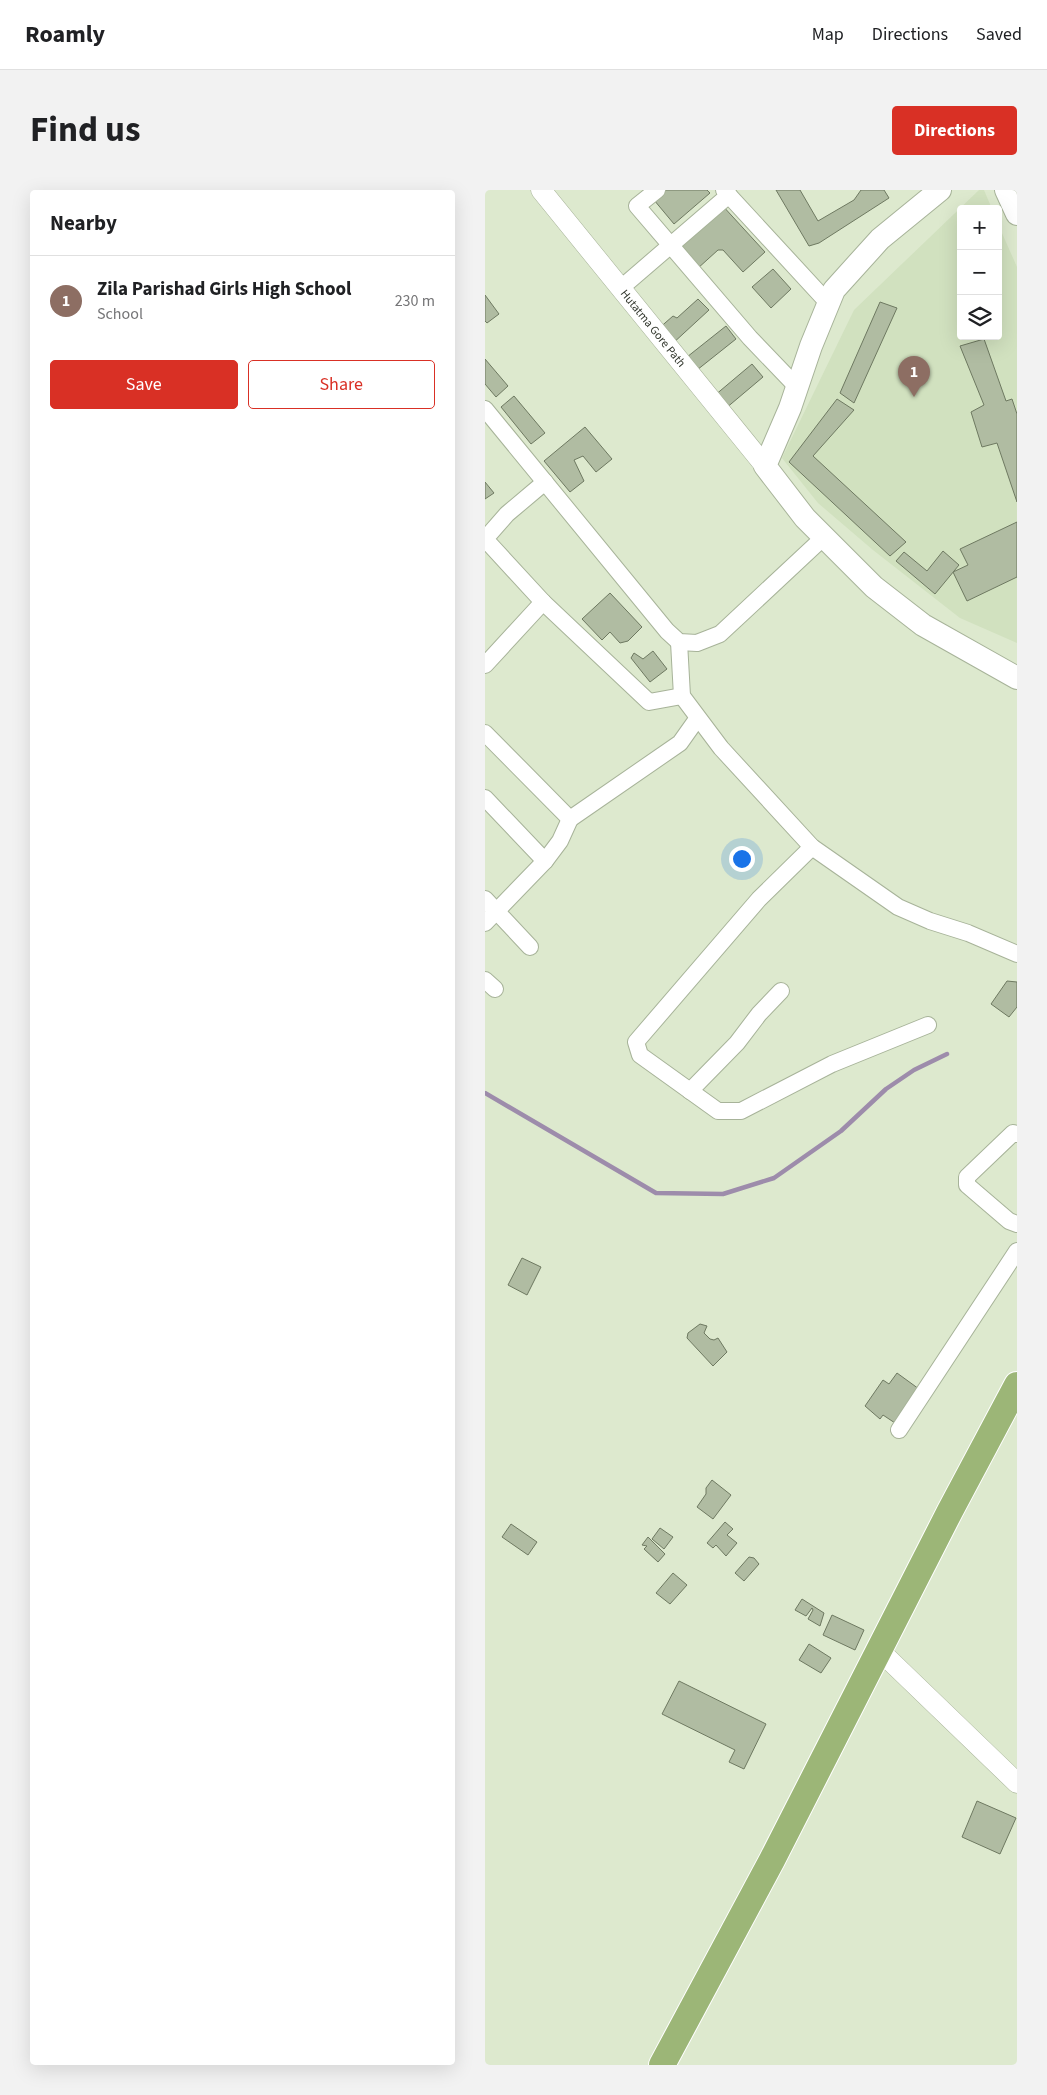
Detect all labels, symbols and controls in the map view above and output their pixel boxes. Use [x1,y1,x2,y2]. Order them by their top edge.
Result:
text: Roamly [25,17,105,52]
text: Map [812,22,844,47]
text: Directions [872,22,948,47]
text: Saved [976,22,1022,47]
text: Find us [30,105,140,155]
button: Directions [892,106,1017,155]
map controls [957,205,1002,340]
button: + [957,205,1002,250]
text: Nearby [50,208,117,238]
button: − [957,250,1002,295]
text: Zila Parishad Girls High School [97,276,352,303]
street label: Hutatma Gore Path [616,286,690,371]
text: 1 [62,290,70,312]
text: 230 m [395,290,435,312]
button: layers [957,295,1002,340]
text: School [97,303,143,325]
pin: 1 [898,356,930,397]
button: Save [50,360,238,409]
button: Share [248,360,435,409]
your location [729,846,755,872]

